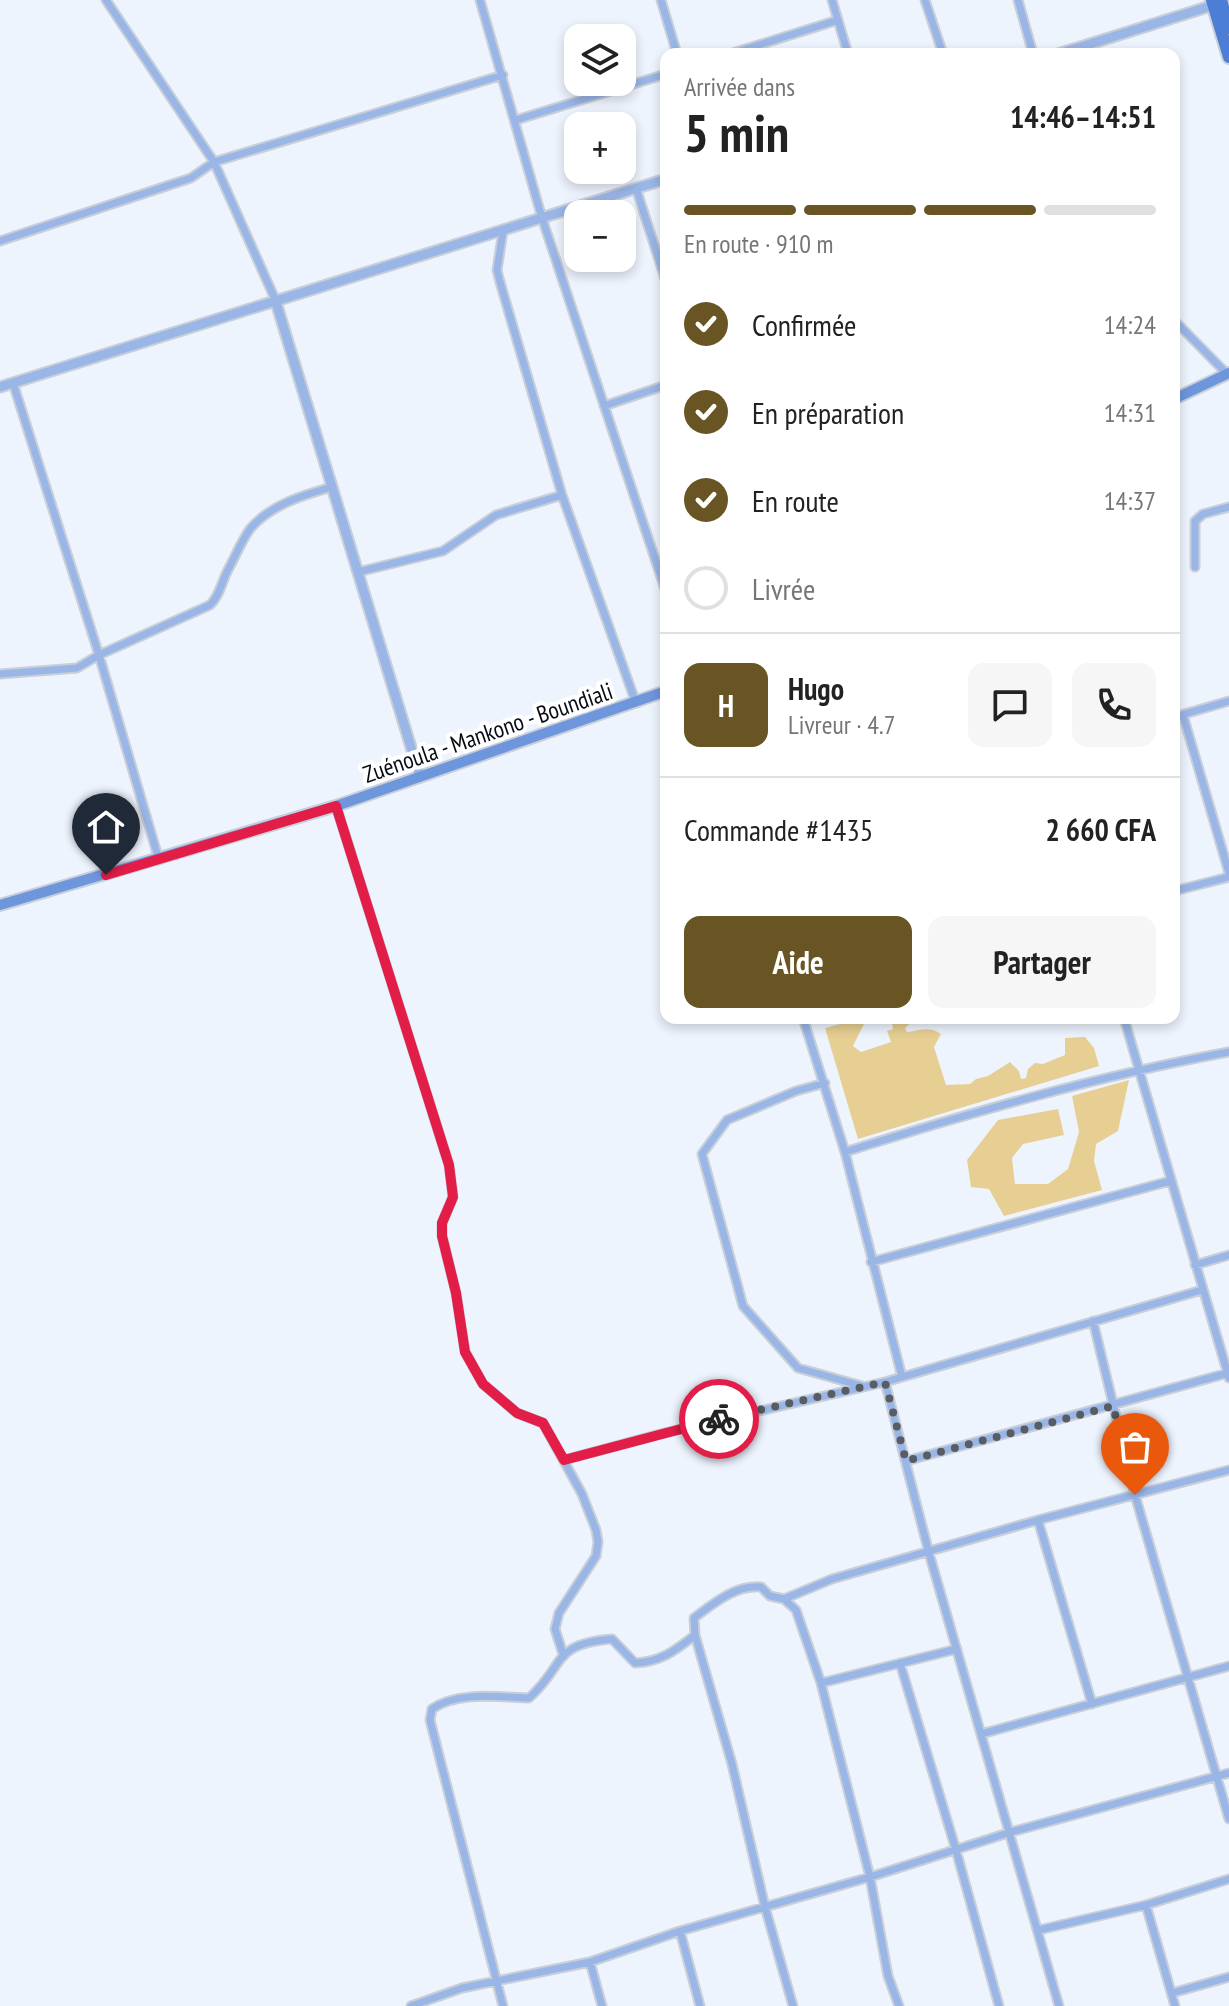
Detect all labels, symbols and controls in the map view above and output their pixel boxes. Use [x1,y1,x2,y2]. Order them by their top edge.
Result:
map controls [564,24,636,272]
button: layers [564,24,636,96]
text: Arrivée dans [684,70,795,103]
text: 14:46–14:51 [1010,97,1156,136]
text: 5 min [684,99,789,166]
button: + [564,112,636,184]
button: − [564,200,636,272]
text: En route · 910 m [684,227,834,260]
icon: check [684,302,728,346]
text: Confirmée [752,305,856,344]
text: 14:24 [1104,308,1156,341]
icon: check [684,390,728,434]
text: En préparation [752,393,904,432]
text: 14:31 [1104,396,1156,429]
icon: check [684,478,728,522]
text: En route [752,481,839,520]
text: 14:37 [1104,484,1156,517]
text: Livrée [752,569,815,608]
button: chat [968,663,1052,747]
button: phone [1072,663,1156,747]
text: Hugo [788,669,844,708]
street label: Zuénoula - Mankono - Boundiali [359,675,617,790]
text: H [718,686,734,725]
text: Livreur · 4.7 [788,708,895,741]
pin [72,793,140,875]
icon: home [84,805,128,849]
text: Commande #1435 [684,810,873,849]
text: 2 660 CFA [1045,810,1156,849]
button: Aide [684,916,912,1008]
button: Partager [928,916,1156,1008]
courier [679,1379,759,1459]
icon: bike [697,1397,741,1441]
pin [1101,1413,1169,1495]
icon: bag [1113,1425,1157,1469]

